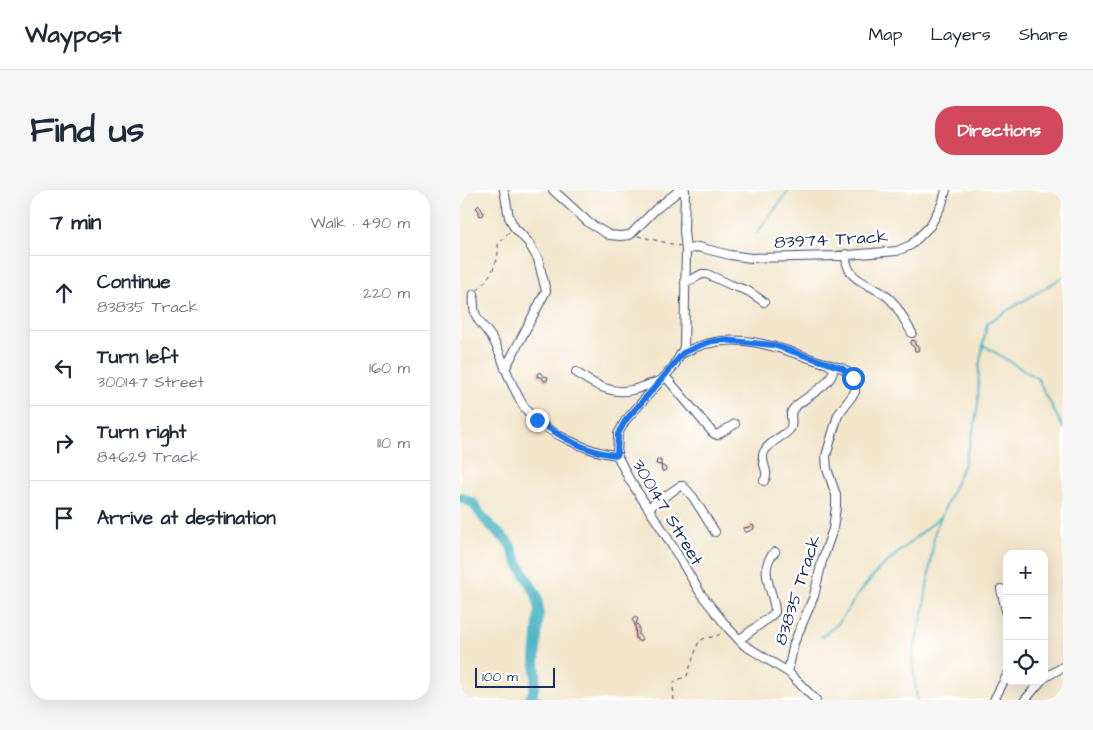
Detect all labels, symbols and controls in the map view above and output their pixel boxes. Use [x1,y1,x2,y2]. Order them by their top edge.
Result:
text: Waypost [25,18,122,52]
text: Map [868,22,902,47]
text: Layers [930,22,991,47]
text: Share [1019,22,1068,47]
text: Find us [30,106,144,155]
button: Directions [935,106,1063,155]
text: 7 min [50,208,101,237]
text: Walk · 490 m [310,212,410,234]
street label: 83974 Track [773,224,889,255]
text: Continue [97,269,171,296]
icon: ahead [50,279,78,307]
text: 220 m [363,282,410,304]
text: 83835 Track [97,296,199,318]
text: Turn left [97,344,178,371]
icon: left [50,354,78,382]
text: 160 m [369,357,410,379]
route start [842,367,865,390]
text: 300147 Street [97,371,204,393]
route end [526,409,549,432]
text: Turn right [97,419,186,446]
icon: right [50,429,78,457]
text: 110 m [377,432,410,454]
text: 84629 Track [97,446,200,468]
street label: 300147 Street [626,454,710,571]
icon: arrive [50,504,78,532]
text: Arrive at destination [97,505,276,532]
street label: 83835 Track [768,532,827,648]
map controls [1003,550,1048,685]
button: + [1003,550,1048,595]
button: − [1003,595,1048,640]
button: locate [1003,640,1048,685]
scale bar [475,665,555,688]
text: 100 m [482,667,518,687]

